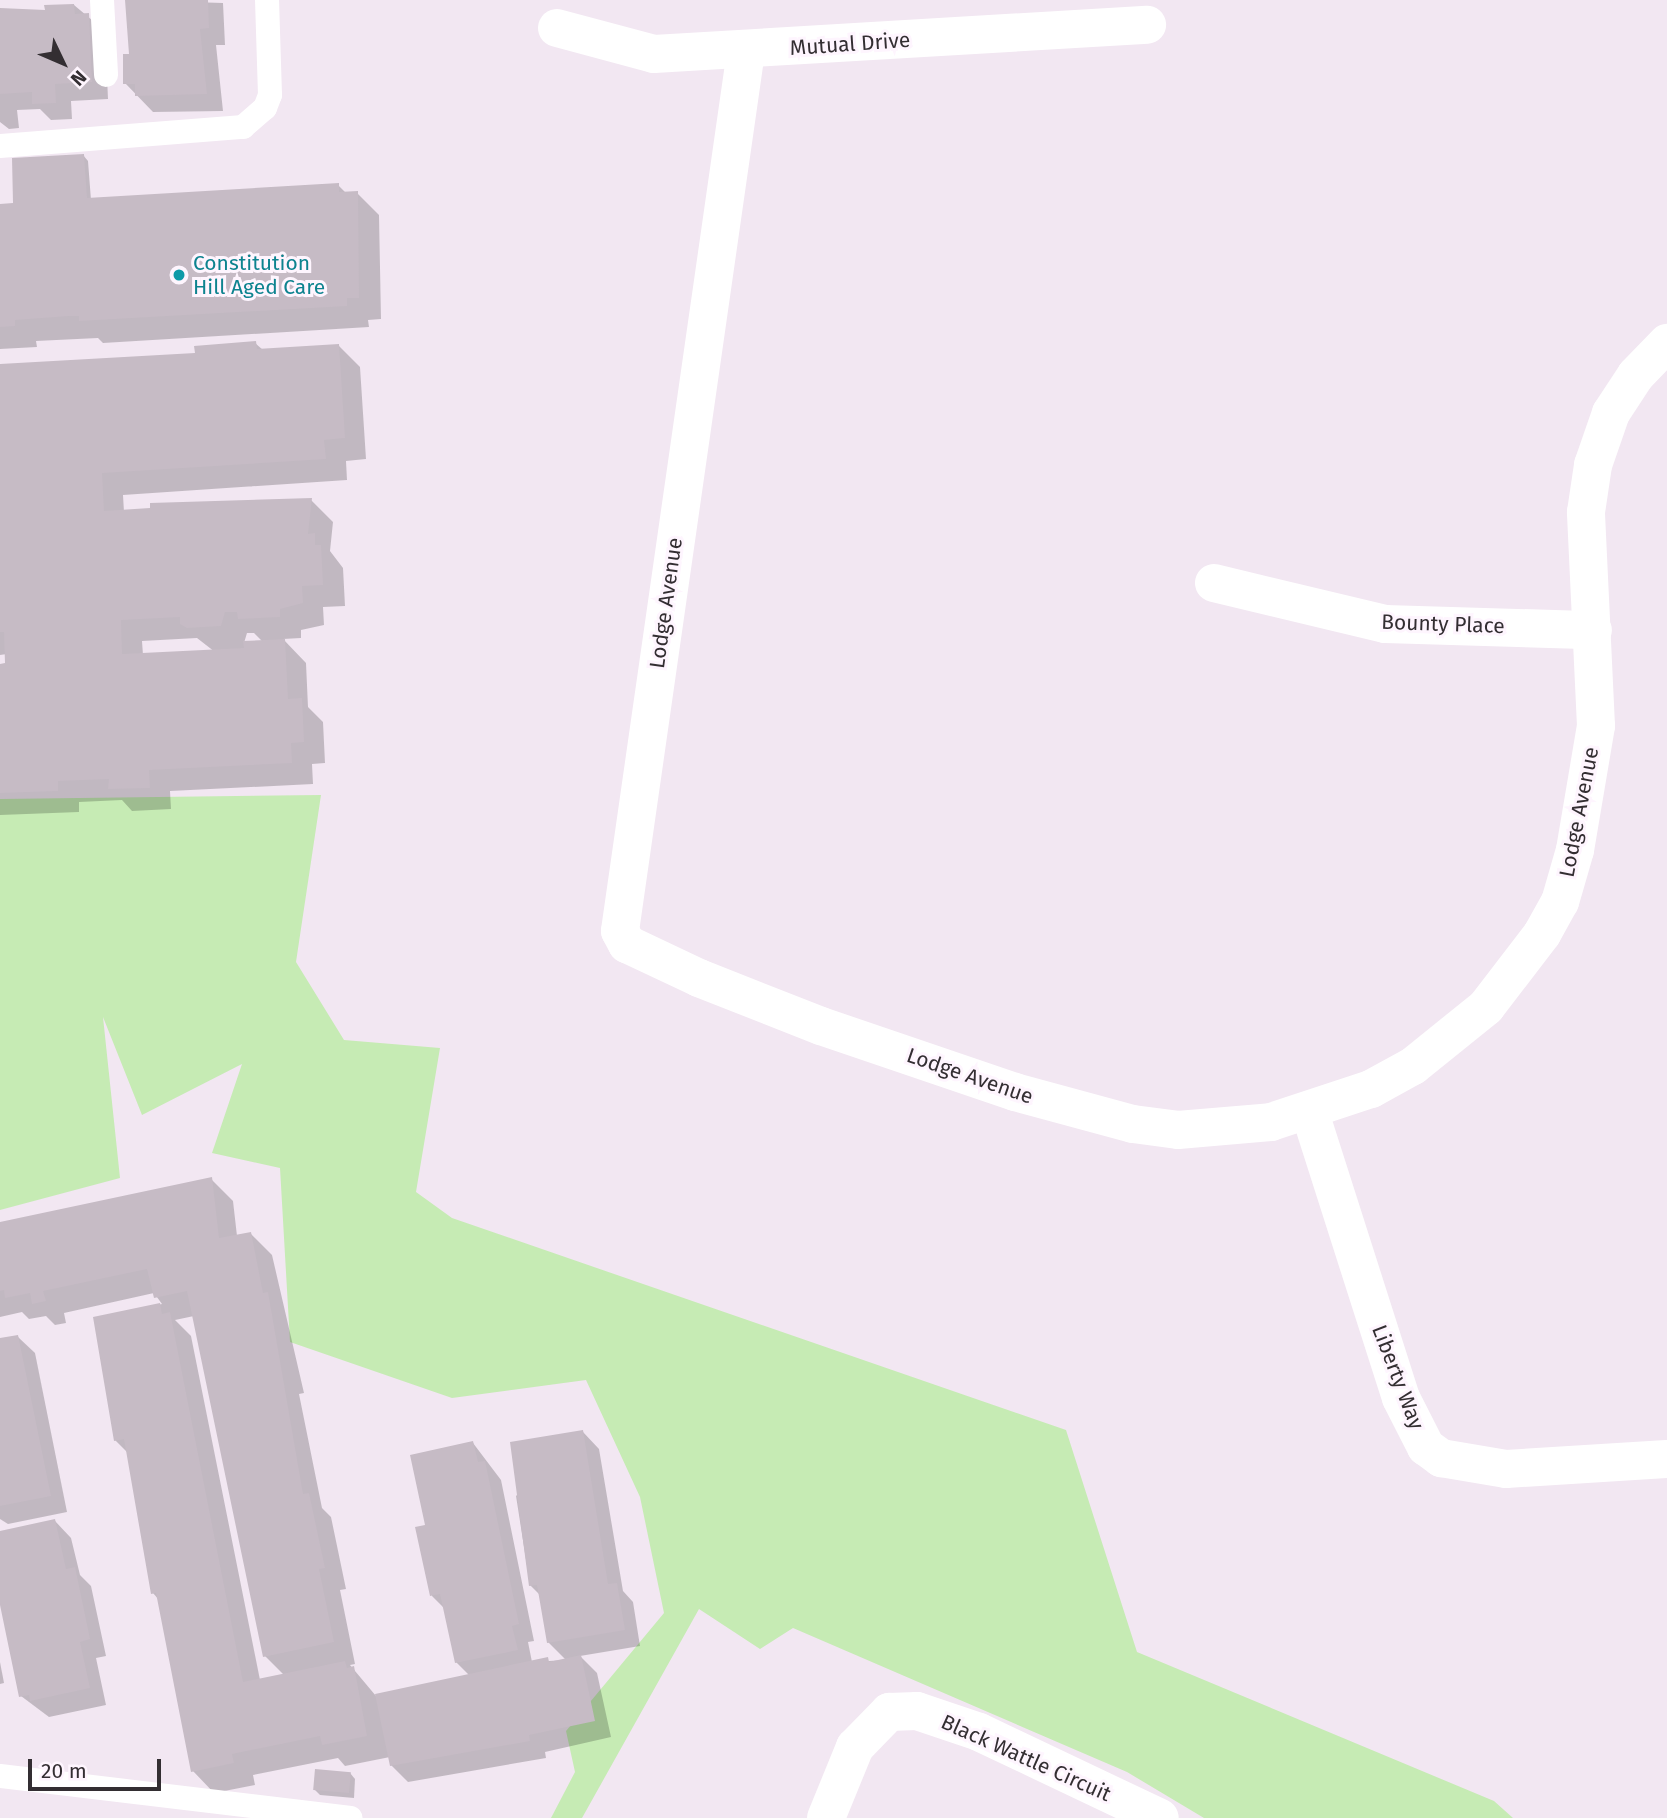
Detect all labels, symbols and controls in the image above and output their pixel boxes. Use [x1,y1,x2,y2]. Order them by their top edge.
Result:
street label: Mutual Drive [789,27,911,61]
north arrow [28,28,98,98]
text: N [66,65,91,90]
place label: Constitution Hill Aged Care [193,250,325,300]
marker: Constitution Hill Aged Care [171,267,187,283]
street label: Lodge Avenue [644,536,688,670]
street label: Bounty Place [1381,609,1505,639]
street label: Lodge Avenue [1554,745,1604,879]
street label: Lodge Avenue [903,1043,1037,1109]
street label: Liberty Way [1367,1321,1429,1433]
street label: Black Wattle Circuit [937,1709,1115,1807]
scale bar [32,1744,164,1788]
text: 20 m [41,1758,87,1784]

